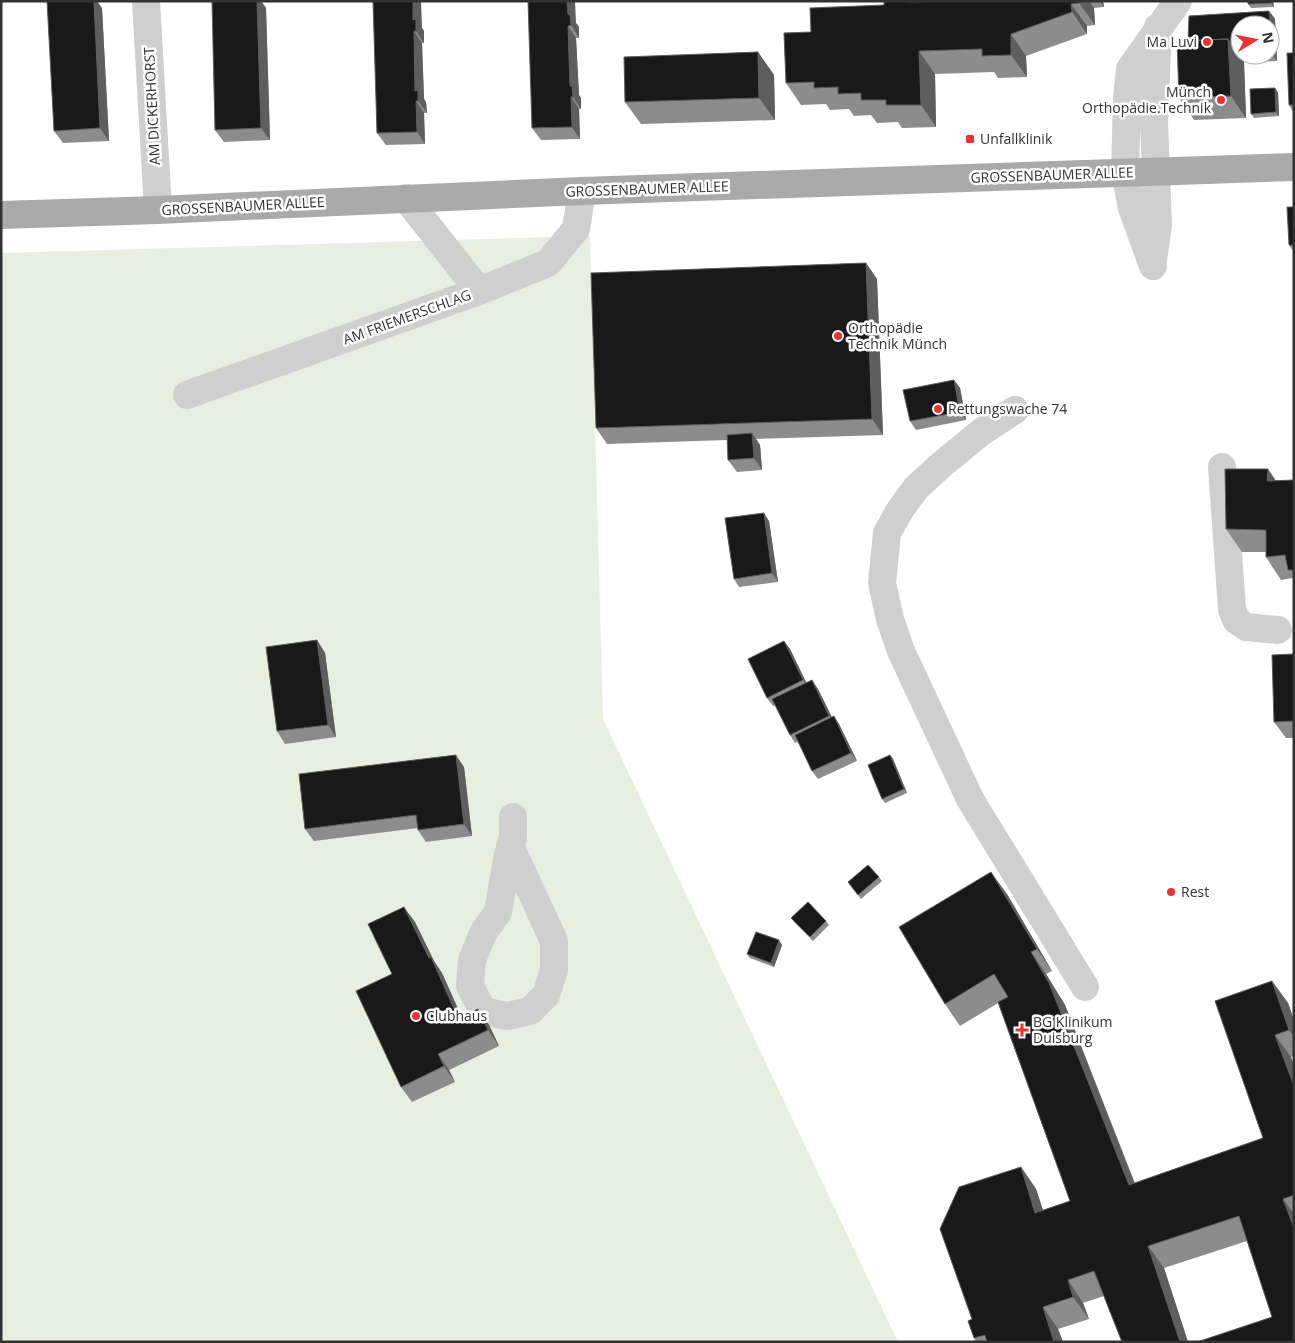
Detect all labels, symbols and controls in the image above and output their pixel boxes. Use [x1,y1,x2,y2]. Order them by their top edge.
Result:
north arrow [1230,15,1280,65]
text: N [1258,30,1279,45]
place label: Ma Luvi [1147,32,1197,51]
marker: Ma Luvi [1201,36,1213,48]
street label: AM DICKERHORST [139,46,164,166]
place label: Münch Orthopädie.Technik [1082,82,1212,117]
marker: Münch Orthopädie.Technik [1215,94,1227,106]
place label: Unfallklinik [980,129,1053,148]
marker: Unfallklinik [964,133,976,145]
street label: GROSSENBAUMER ALLEE [970,162,1134,187]
street label: GROSSENBAUMER ALLEE [565,176,729,201]
street label: GROSSENBAUMER ALLEE [161,192,325,219]
street label: AM FRIEMERSCHLAG [340,285,473,349]
place label: Orthopädie Technik Münch [848,318,947,353]
marker: Orthopädie Technik Münch [832,330,844,342]
place label: Rettungswache 74 [948,399,1067,418]
marker: Rettungswache 74 [932,403,944,415]
place label: Rest [1181,882,1209,901]
marker: Rest [1165,886,1177,898]
place label: Clubhaus [426,1006,487,1025]
marker: Clubhaus [410,1010,422,1022]
place label: BG Klinikum Duisburg [1033,1012,1113,1047]
marker: BG Klinikum Duisburg [1015,1023,1029,1037]

